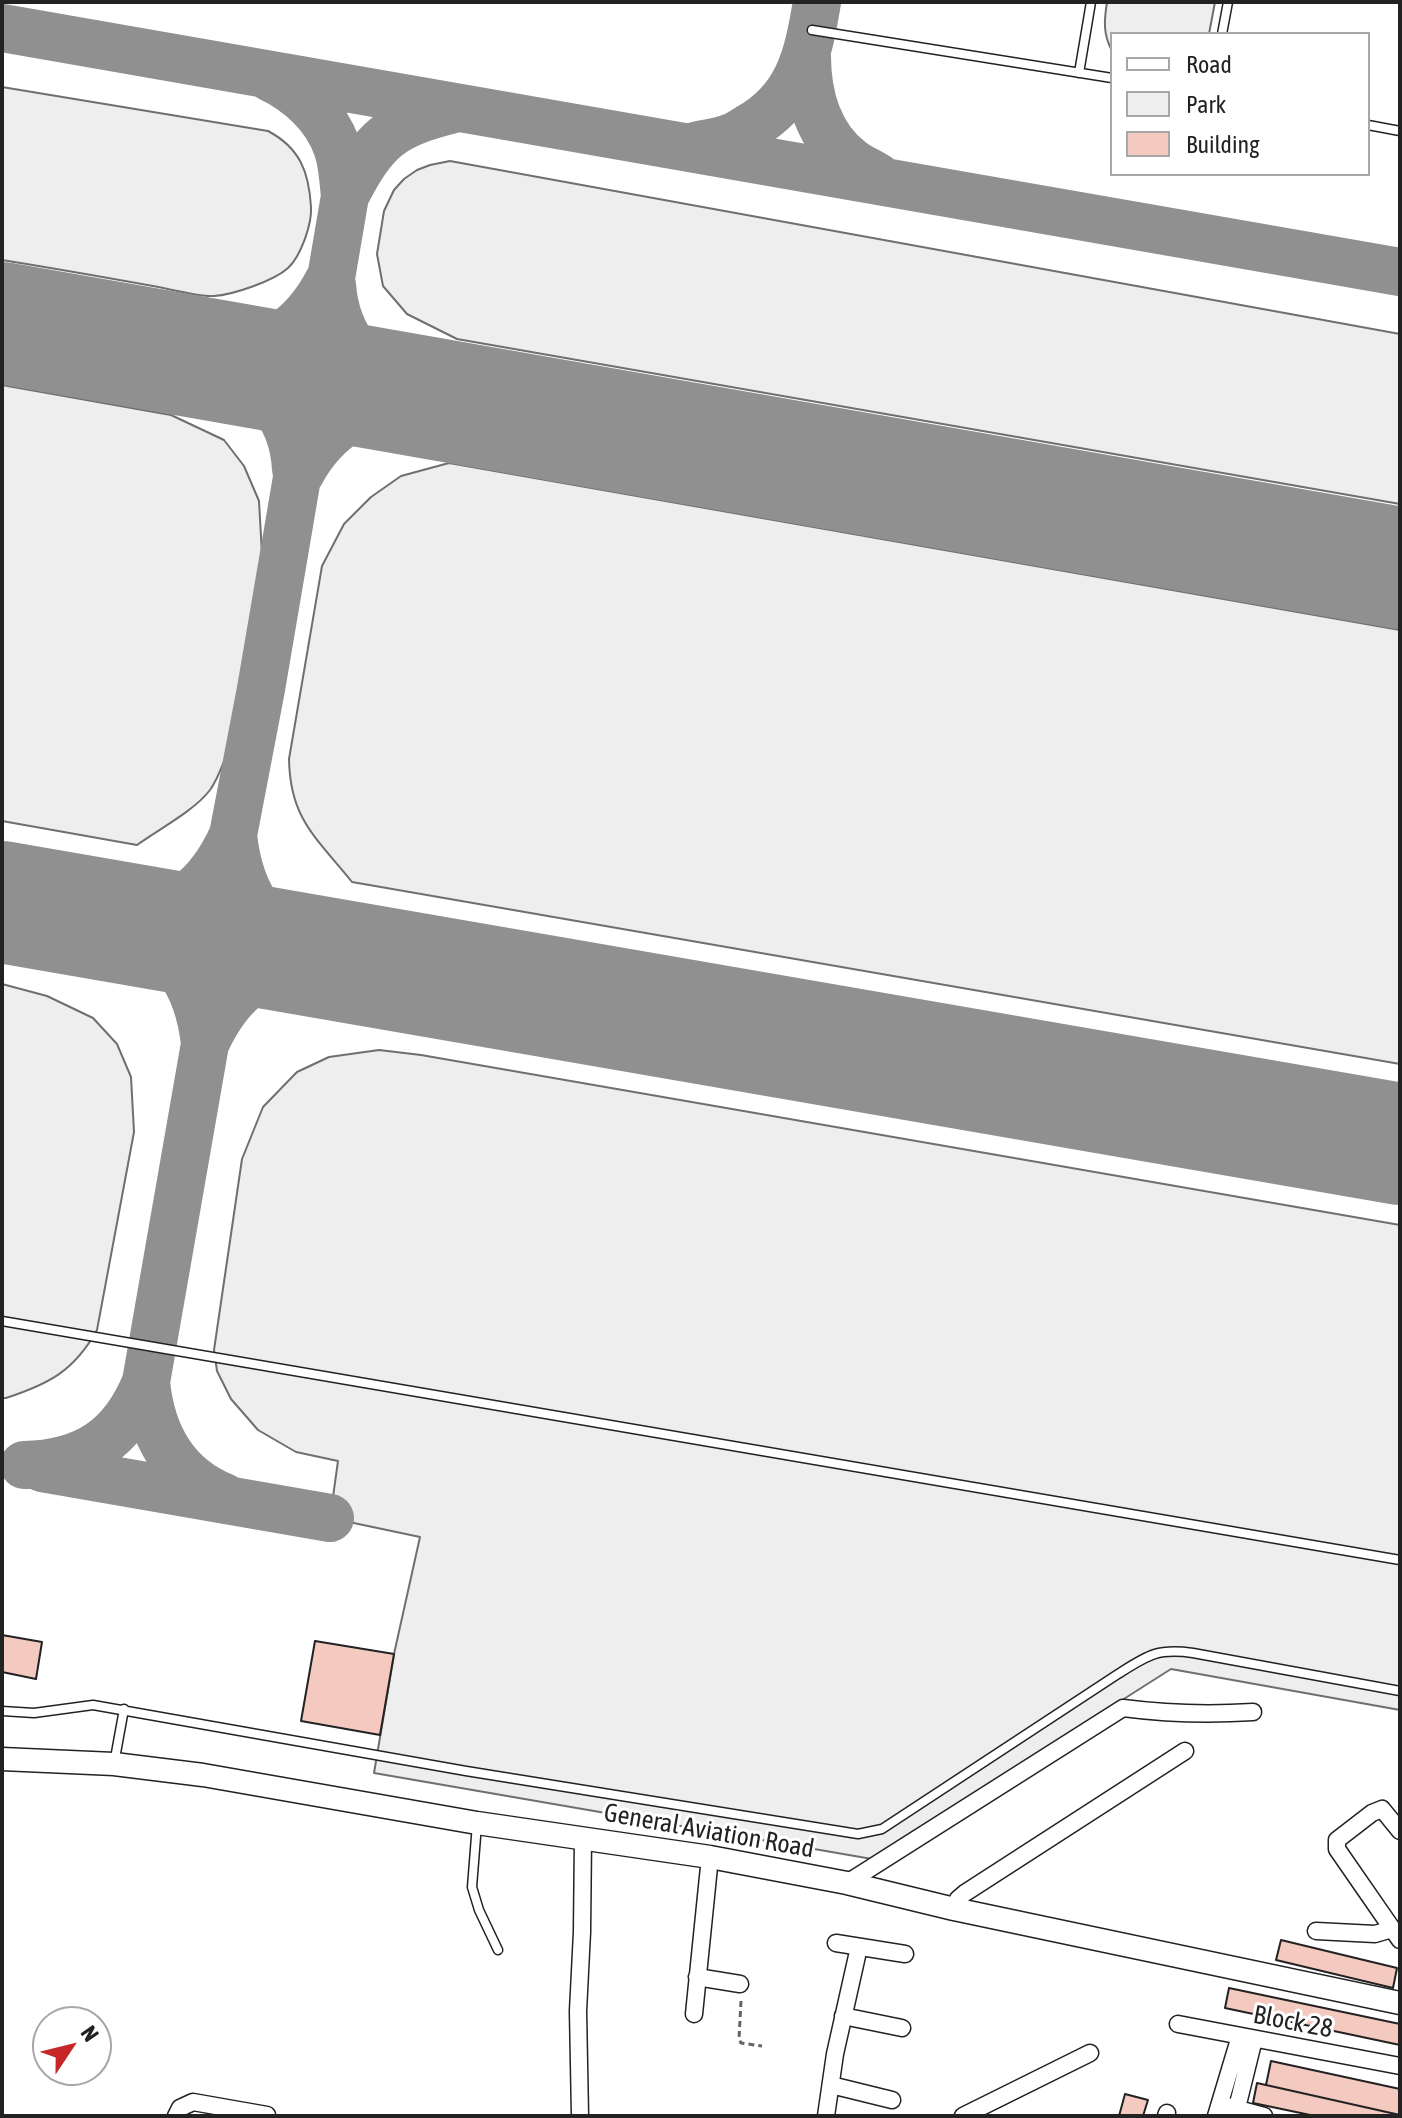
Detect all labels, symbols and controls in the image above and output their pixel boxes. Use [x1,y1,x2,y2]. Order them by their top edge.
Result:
legend [1110,32,1370,176]
text: Road [1186,51,1232,78]
text: Park [1186,91,1226,118]
text: Building [1186,131,1259,158]
street label: General Aviation Road [602,1797,816,1865]
street label: Block 28 [1251,1999,1335,2045]
north arrow [32,2006,112,2086]
text: N [76,2021,104,2046]

